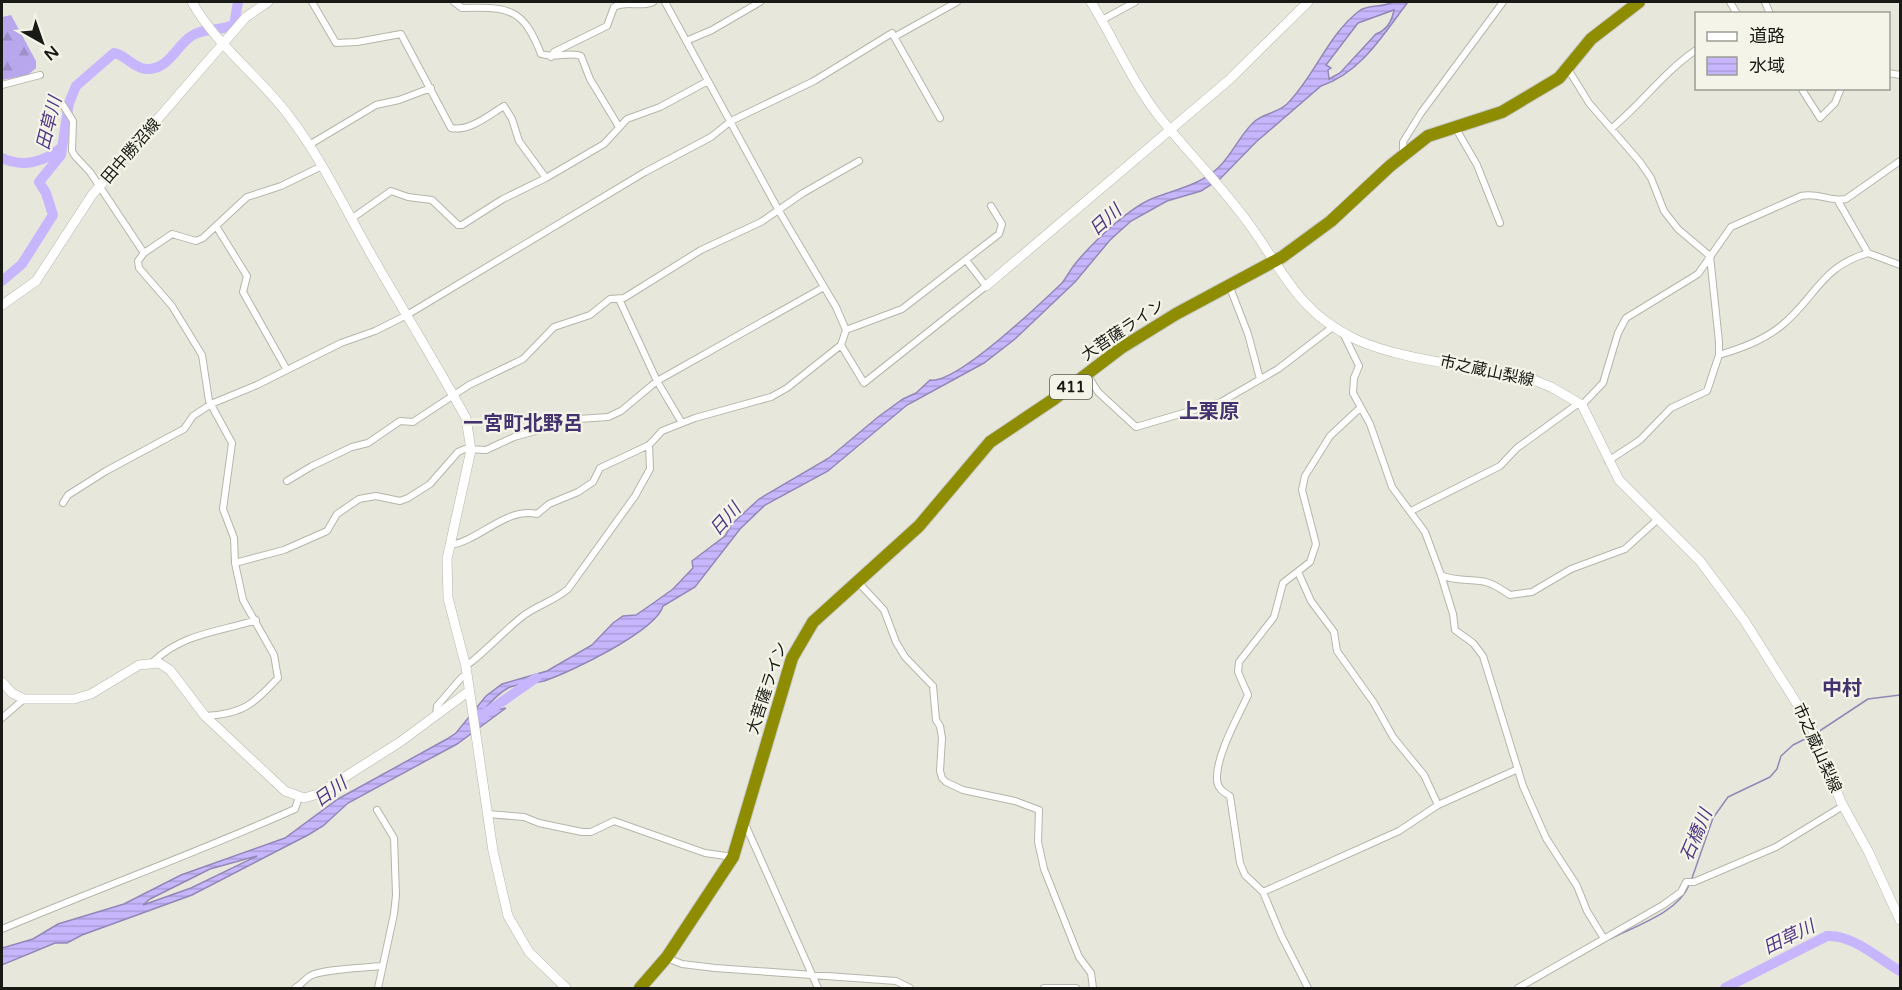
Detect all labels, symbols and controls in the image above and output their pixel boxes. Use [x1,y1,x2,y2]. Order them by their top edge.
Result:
north arrow [12,12,72,72]
legend [1695,12,1890,90]
text: 道路 [1749,25,1785,47]
text: N [40,41,62,65]
text: 水域 [1749,55,1785,77]
water label: 田草川 [32,92,67,152]
street label: 田中勝沼線 [97,114,165,188]
water label: 日川 [1084,198,1127,240]
street label: 大菩薩ライン [1078,295,1168,365]
street label: 市之蔵山梨線 [1438,351,1536,391]
road number: 411 [1050,375,1092,399]
district label: 上栗原 [1179,400,1239,424]
district label: 一宮町北野呂 [463,412,583,436]
water label: 日川 [705,497,747,540]
street label: 大菩薩ライン [743,639,791,737]
district label: 中村 [1822,677,1862,701]
street label: 市之蔵山梨線 [1788,700,1846,796]
water label: 日川 [309,771,353,811]
water label: 石橋川 [1675,804,1717,864]
water label: 田草川 [1760,914,1820,959]

